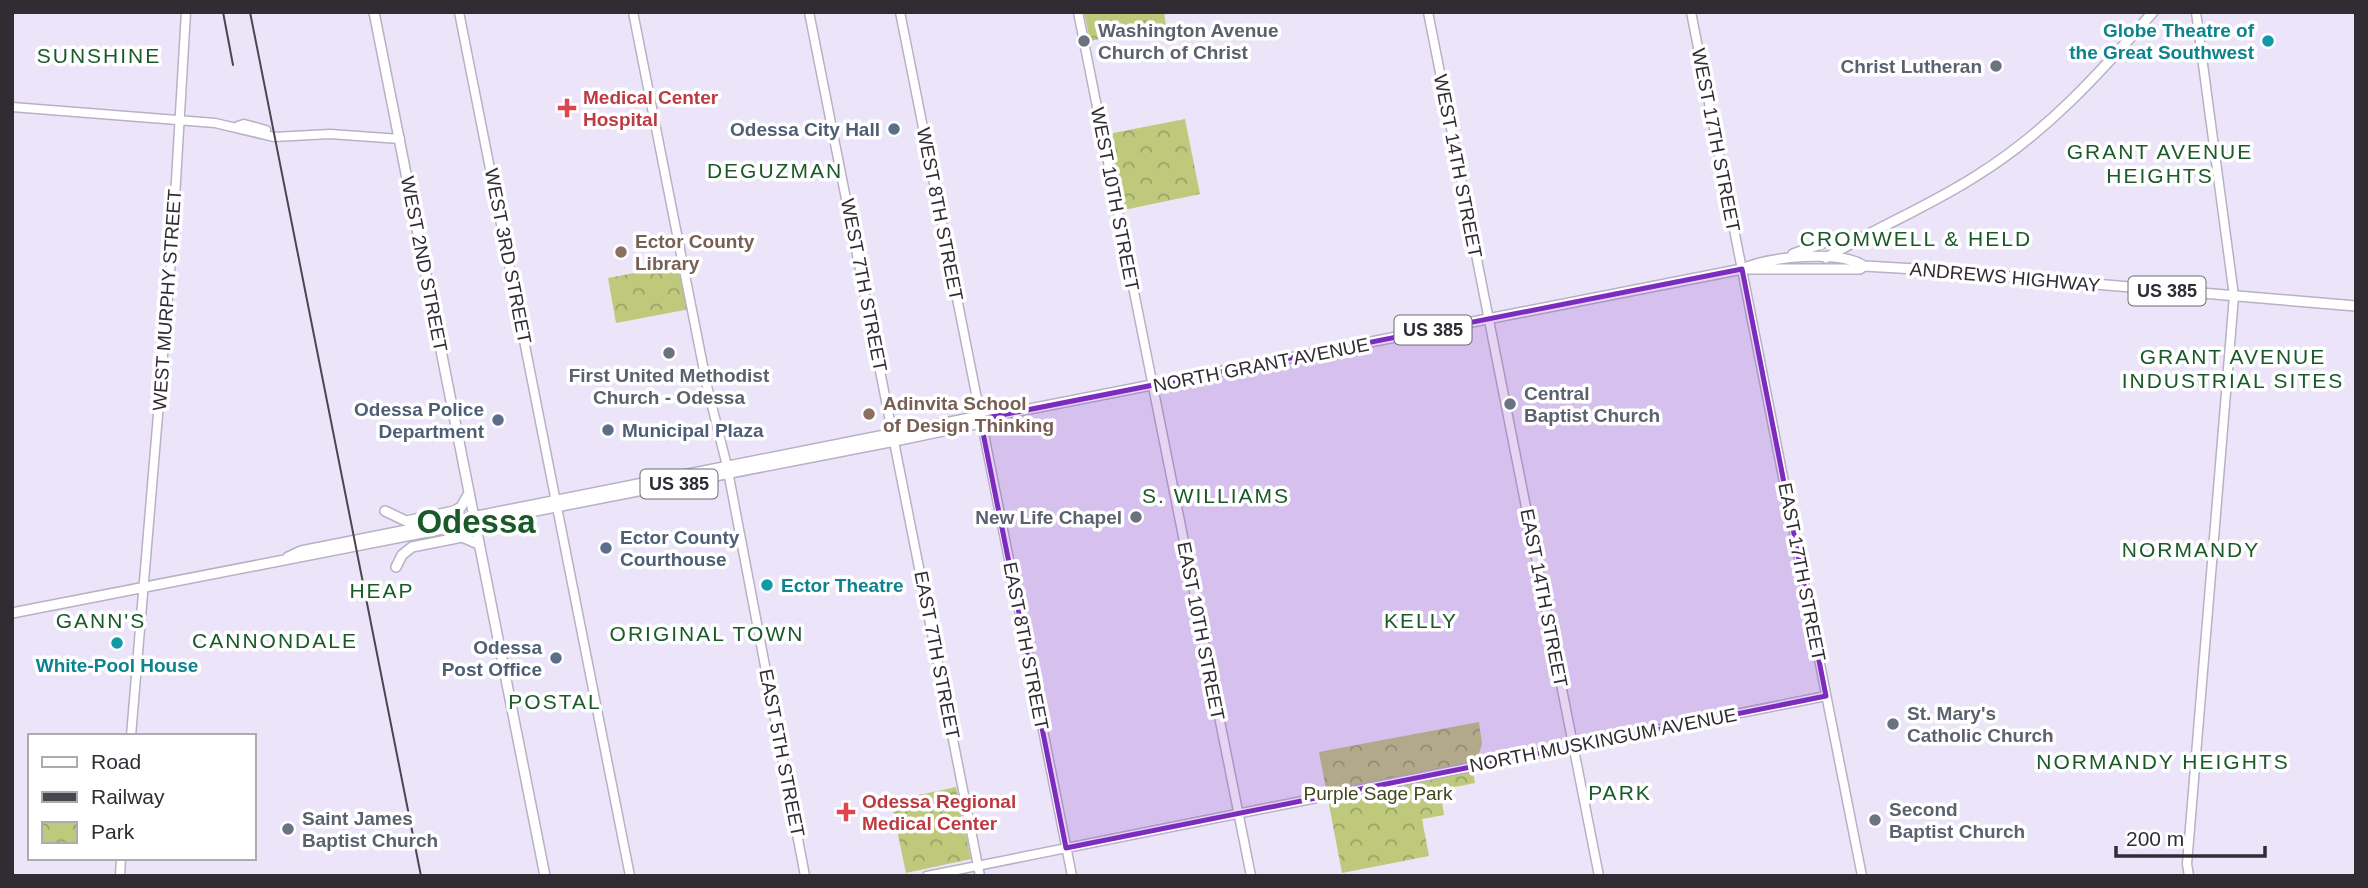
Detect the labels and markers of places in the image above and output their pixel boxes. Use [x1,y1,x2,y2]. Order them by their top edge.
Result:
place label: Washington Avenue Church of Christ [1098,20,1279,63]
place label: Globe Theatre of the Great Southwest [2069,20,2255,63]
marker: Washington Avenue Church of Christ [1076,33,1092,49]
marker: Globe Theatre of the Great Southwest [2260,33,2276,49]
place label: Christ Lutheran [1841,56,1982,77]
marker: Christ Lutheran [1988,58,2004,74]
place label: Medical Center Hospital [583,87,719,130]
marker: Medical Center Hospital [557,98,577,118]
place label: Odessa City Hall [730,119,880,140]
marker: Odessa City Hall [886,121,902,137]
place label: Ector County Library [635,231,755,274]
marker: Ector County Library [613,244,629,260]
marker: First United Methodist Church - Odessa [661,345,677,361]
place label: First United Methodist Church - Odessa [569,365,770,408]
place label: Central Baptist Church [1524,383,1660,426]
place label: Adinvita School of Design Thinking [883,393,1054,436]
marker: Central Baptist Church [1502,396,1518,412]
place label: Odessa Police Department [354,399,485,442]
marker: Adinvita School of Design Thinking [861,406,877,422]
marker: Odessa Police Department [490,412,506,428]
place label: Municipal Plaza [622,420,764,441]
marker: Municipal Plaza [600,422,616,438]
place label: New Life Chapel [975,507,1122,528]
marker: New Life Chapel [1128,509,1144,525]
place label: Ector County Courthouse [620,527,740,570]
marker: Ector County Courthouse [598,540,614,556]
place label: Ector Theatre [781,575,903,596]
marker: Ector Theatre [759,577,775,593]
marker: White-Pool House [109,635,125,651]
place label: Odessa Post Office [442,637,542,680]
marker: Odessa Post Office [548,650,564,666]
place label: White-Pool House [36,655,198,676]
place label: St. Mary's Catholic Church [1907,703,2054,746]
marker: St. Mary's Catholic Church [1885,716,1901,732]
place label: Odessa Regional Medical Center [862,791,1016,834]
place label: Second Baptist Church [1889,799,2025,842]
marker: Odessa Regional Medical Center [836,802,856,822]
place label: Saint James Baptist Church [302,808,438,851]
marker: Second Baptist Church [1867,812,1883,828]
marker: Saint James Baptist Church [280,821,296,837]

